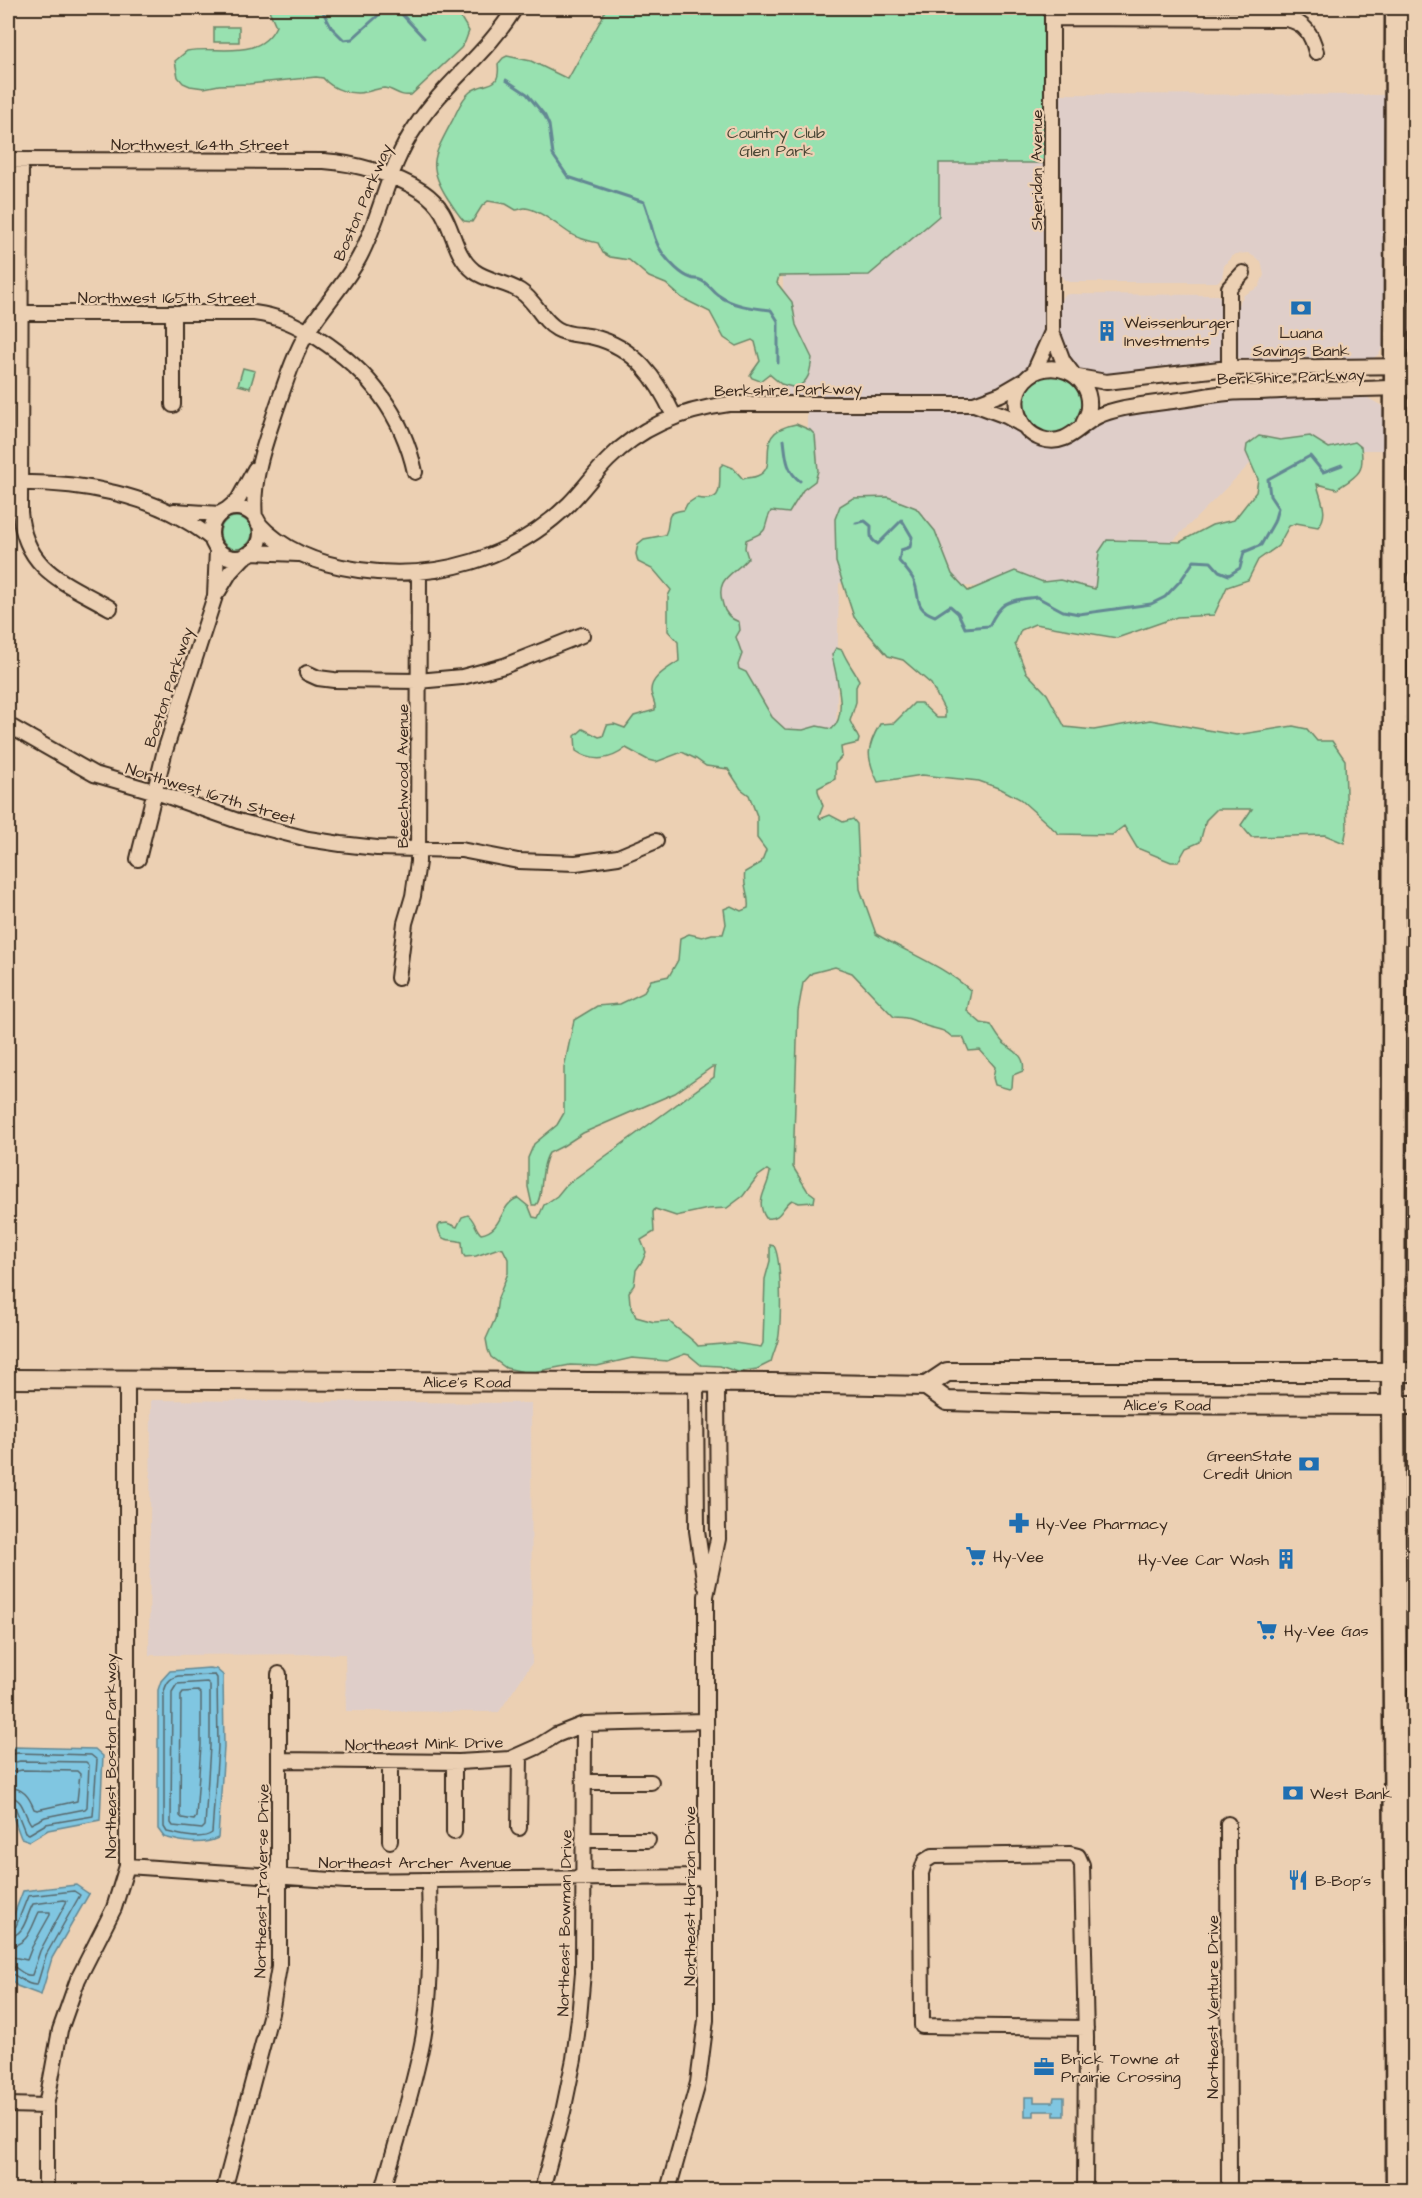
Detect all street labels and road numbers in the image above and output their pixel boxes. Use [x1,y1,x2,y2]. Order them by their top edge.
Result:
street label: Sheridan Avenue [1026,109,1048,230]
street label: Northwest 164th Street [111,134,289,156]
street label: Boston Parkway [328,140,399,265]
street label: Northwest 165th Street [78,287,257,309]
street label: Berkshire Parkway [1217,363,1366,392]
street label: Berkshire Parkway [714,378,862,403]
street label: Boston Parkway [139,624,200,751]
street label: Beechwood Avenue [392,704,414,848]
street label: Northwest 167th Street [123,758,299,830]
street label: Alice's Road [423,1371,511,1394]
street label: Alice's Road [1123,1394,1211,1416]
street label: Northeast Boston Parkway [100,1653,123,1859]
street label: Northeast Mink Drive [345,1732,504,1756]
street label: Northeast Traverse Drive [249,1783,275,1978]
street label: Northeast Horizon Drive [679,1806,701,1986]
street label: Northeast Bowman Drive [552,1829,578,2017]
street label: Northeast Archer Avenue [319,1852,512,1874]
street label: Northeast Venture Drive [1202,1915,1224,2099]

